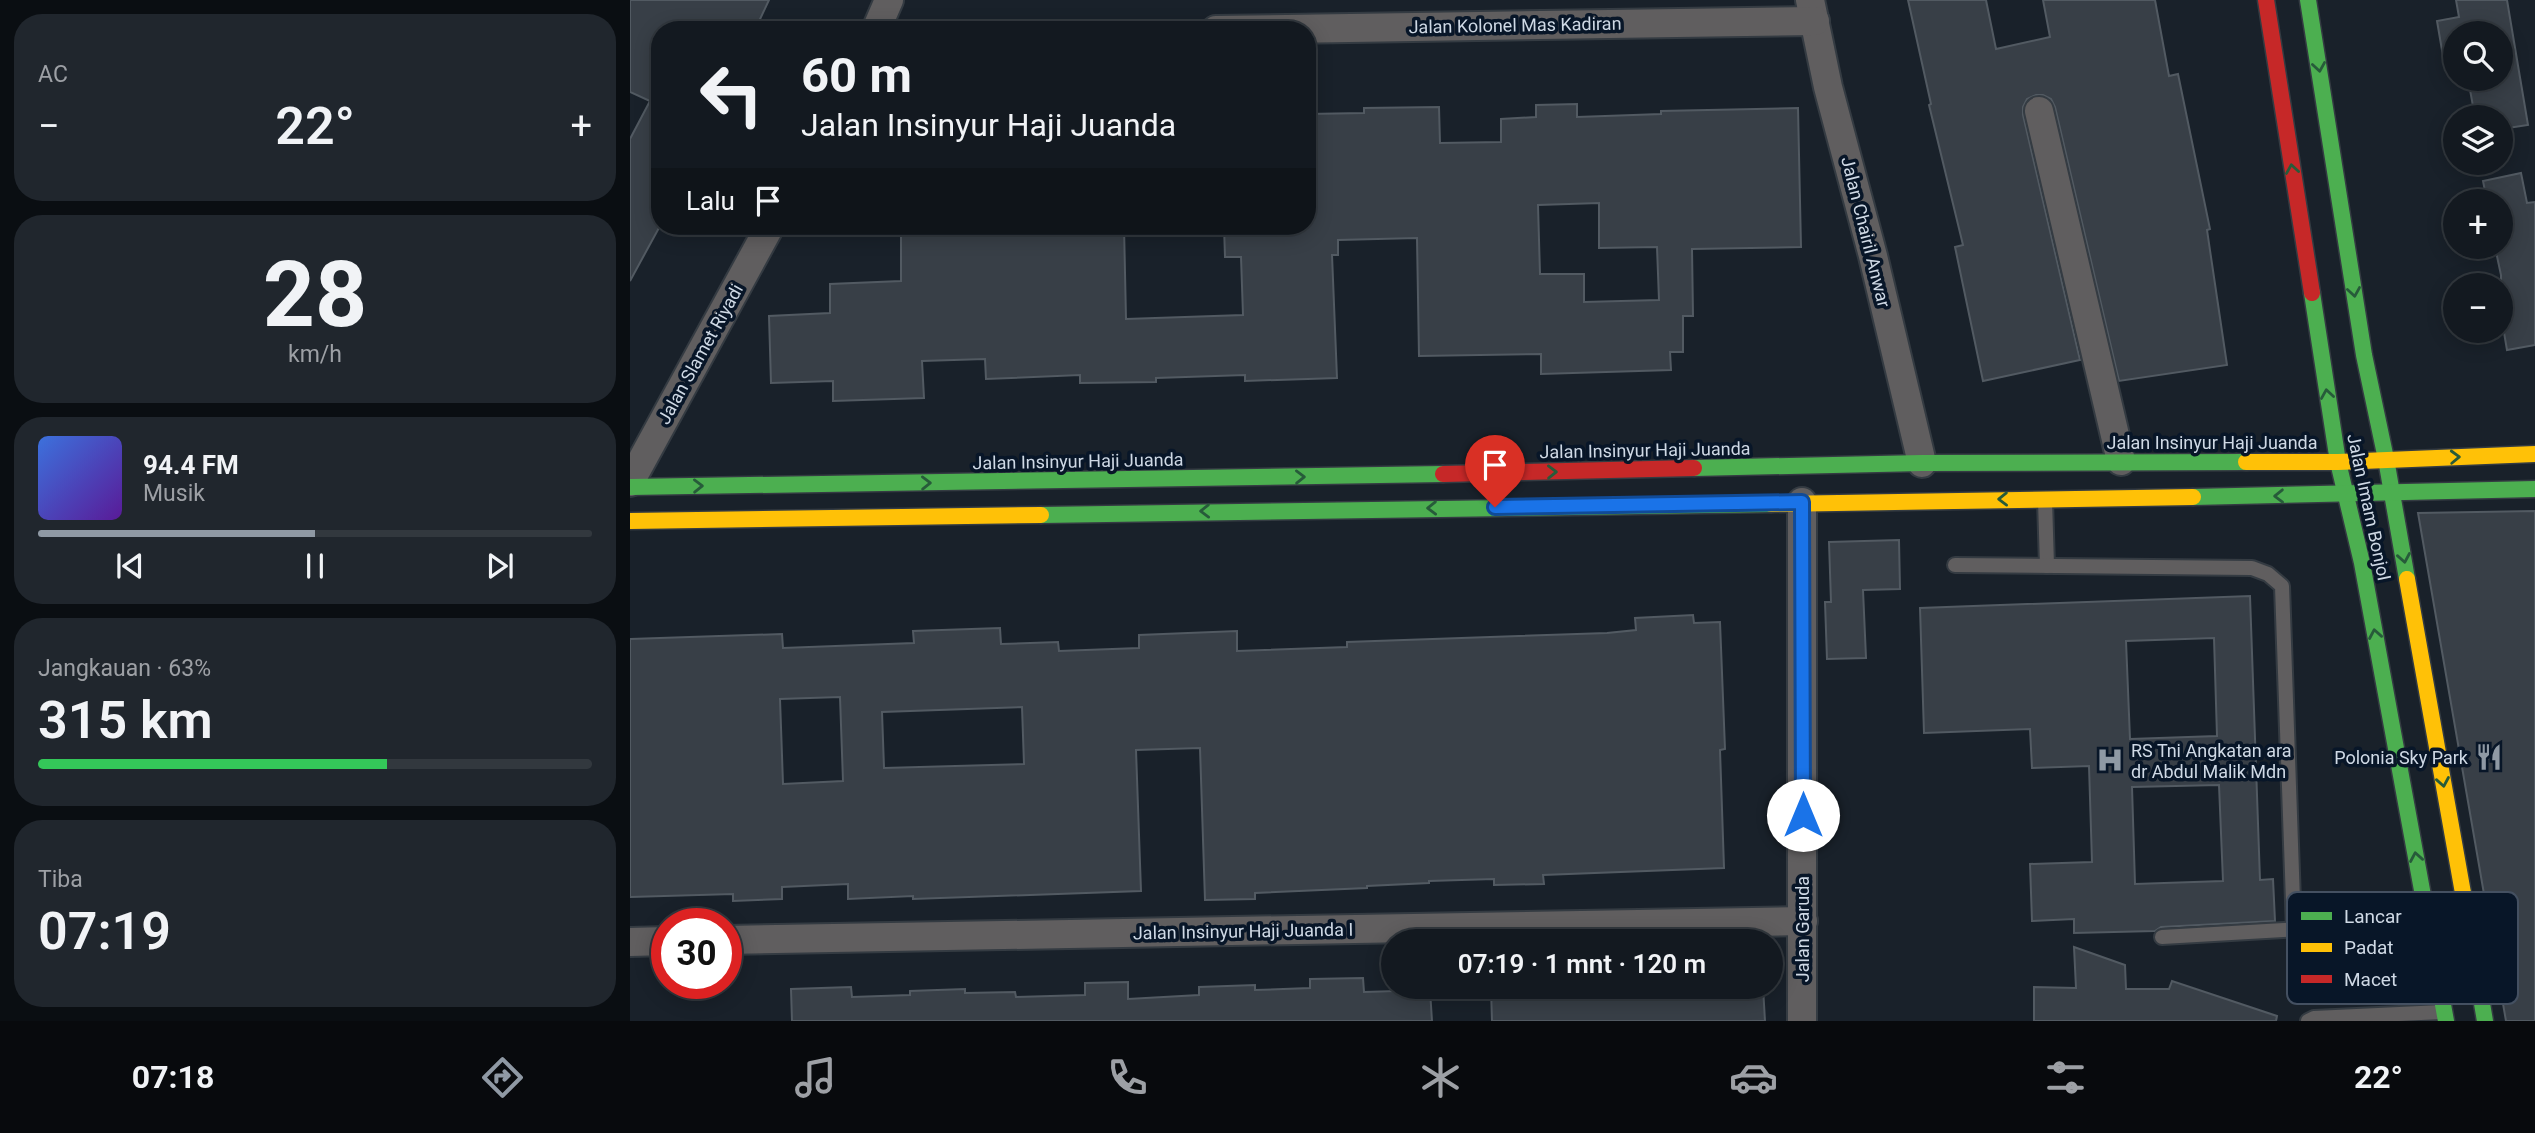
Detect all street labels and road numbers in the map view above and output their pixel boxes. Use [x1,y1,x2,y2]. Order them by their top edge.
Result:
street label: Jalan Kolonel Mas Kadiran [1408,13,1622,37]
street label: Jalan Chairil Anwar [1837,154,1895,310]
street label: Jalan Slamet Riyadi [653,280,747,428]
street label: Jalan Insinyur Haji Juanda [2106,432,2318,453]
street label: Jalan Imam Bonjol [2343,432,2395,582]
street label: Jalan Insinyur Haji Juanda [1539,438,1751,462]
street label: Jalan Insinyur Haji Juanda [972,449,1184,473]
street label: Jalan Garuda [1792,876,1813,982]
street label: Jalan Insinyur Haji Juanda I [1133,919,1353,943]

